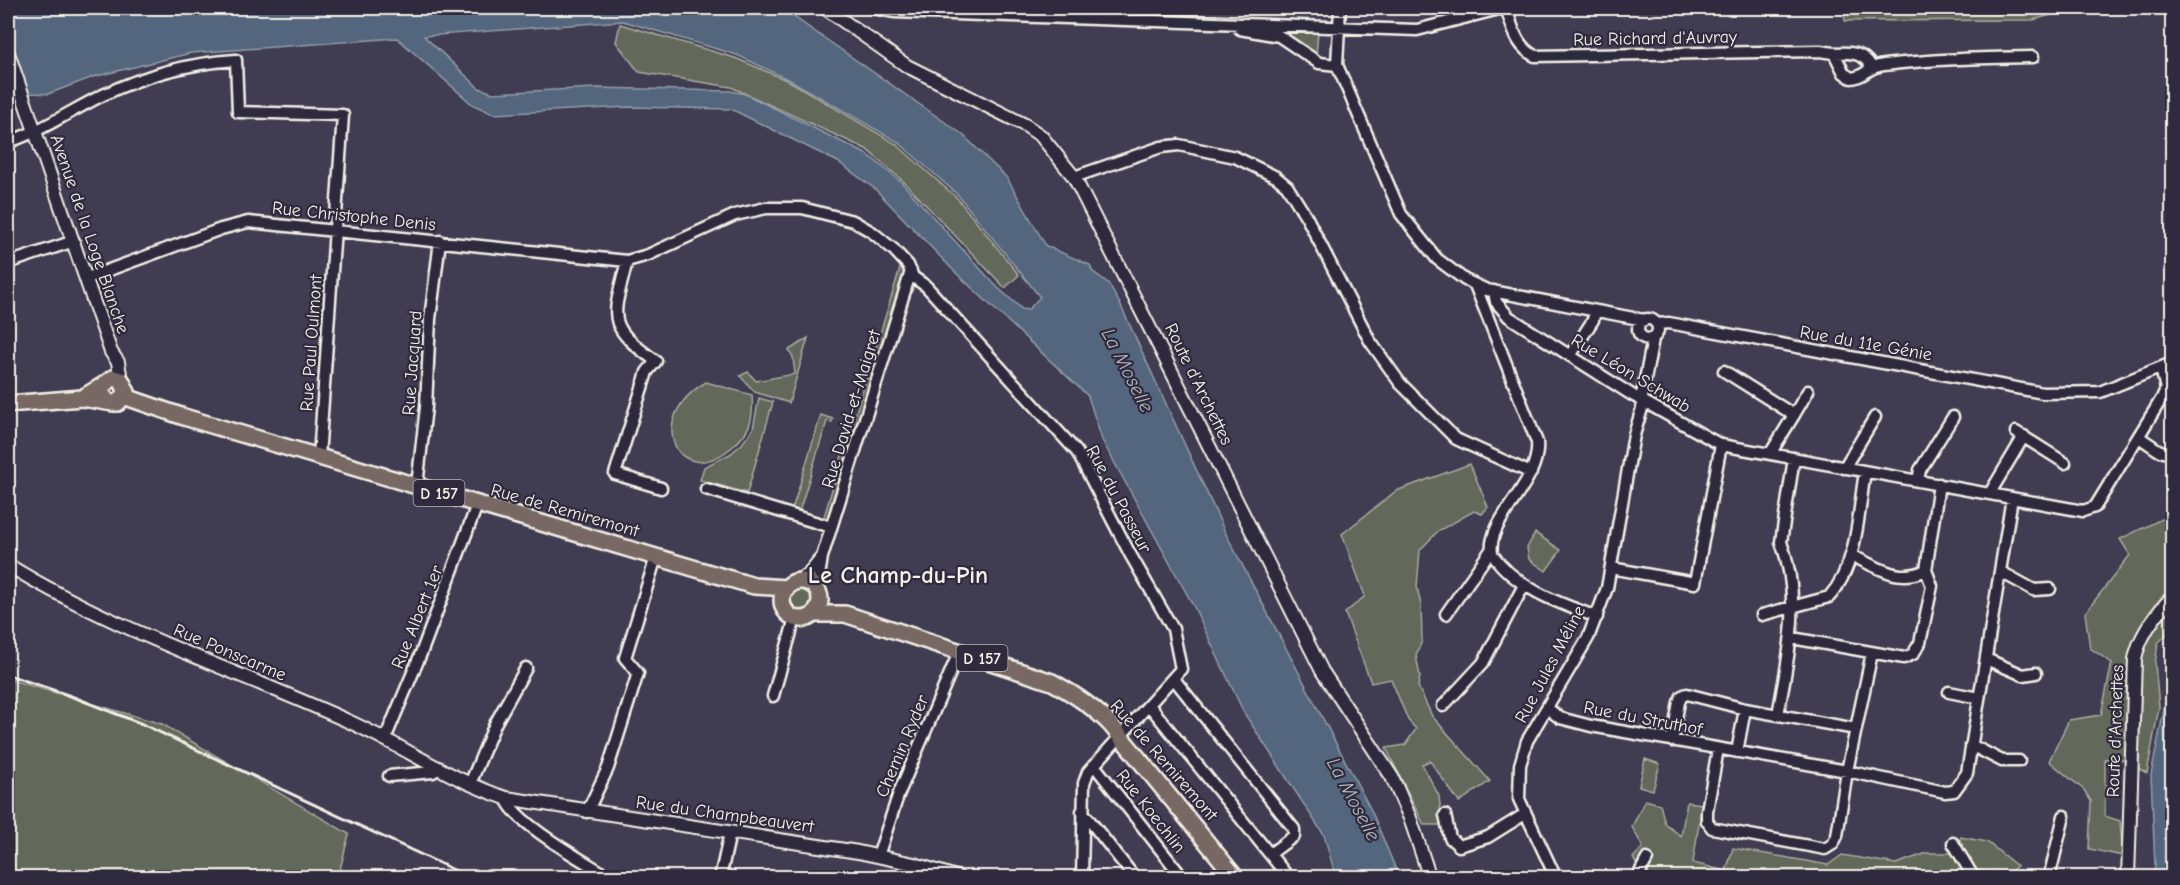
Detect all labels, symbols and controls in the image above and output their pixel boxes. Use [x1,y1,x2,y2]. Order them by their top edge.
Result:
street label: Rue Richard d'Auvray [1573,27,1738,50]
street label: Avenue de la Loge Blanche [46,132,133,336]
street label: Rue Christophe Denis [271,197,437,236]
street label: Rue Paul Oulmont [296,273,327,412]
street label: Rue Jacquard [398,310,427,416]
street label: Route d'Archettes [1160,320,1237,448]
street label: Rue du 11e Génie [1798,322,1934,365]
water label: La Moselle [1097,324,1159,416]
street label: Rue David-et-Maigret [817,327,886,491]
street label: Rue Léon Schwab [1567,329,1694,417]
street label: Rue du Passeur [1081,442,1156,557]
street label: Rue de Remiremont [488,479,642,542]
road number: D 157 [414,480,464,506]
district label: Le Champ-du-Pin [808,561,988,589]
street label: Rue Albert 1er [387,562,448,672]
street label: Rue Jules Méline [1511,602,1590,727]
street label: Rue Ponscarme [170,619,289,686]
road number: D 157 [956,645,1008,671]
street label: Route d'Archettes [2103,664,2128,798]
street label: Chemin Ryder [872,691,934,800]
street label: Rue de Remiremont [1105,696,1222,826]
street label: Rue du Struthof [1582,697,1705,740]
water label: La Moselle [1322,753,1385,845]
street label: Rue Koechlin [1112,765,1190,857]
street label: Rue du Champbeauvert [634,792,816,838]

